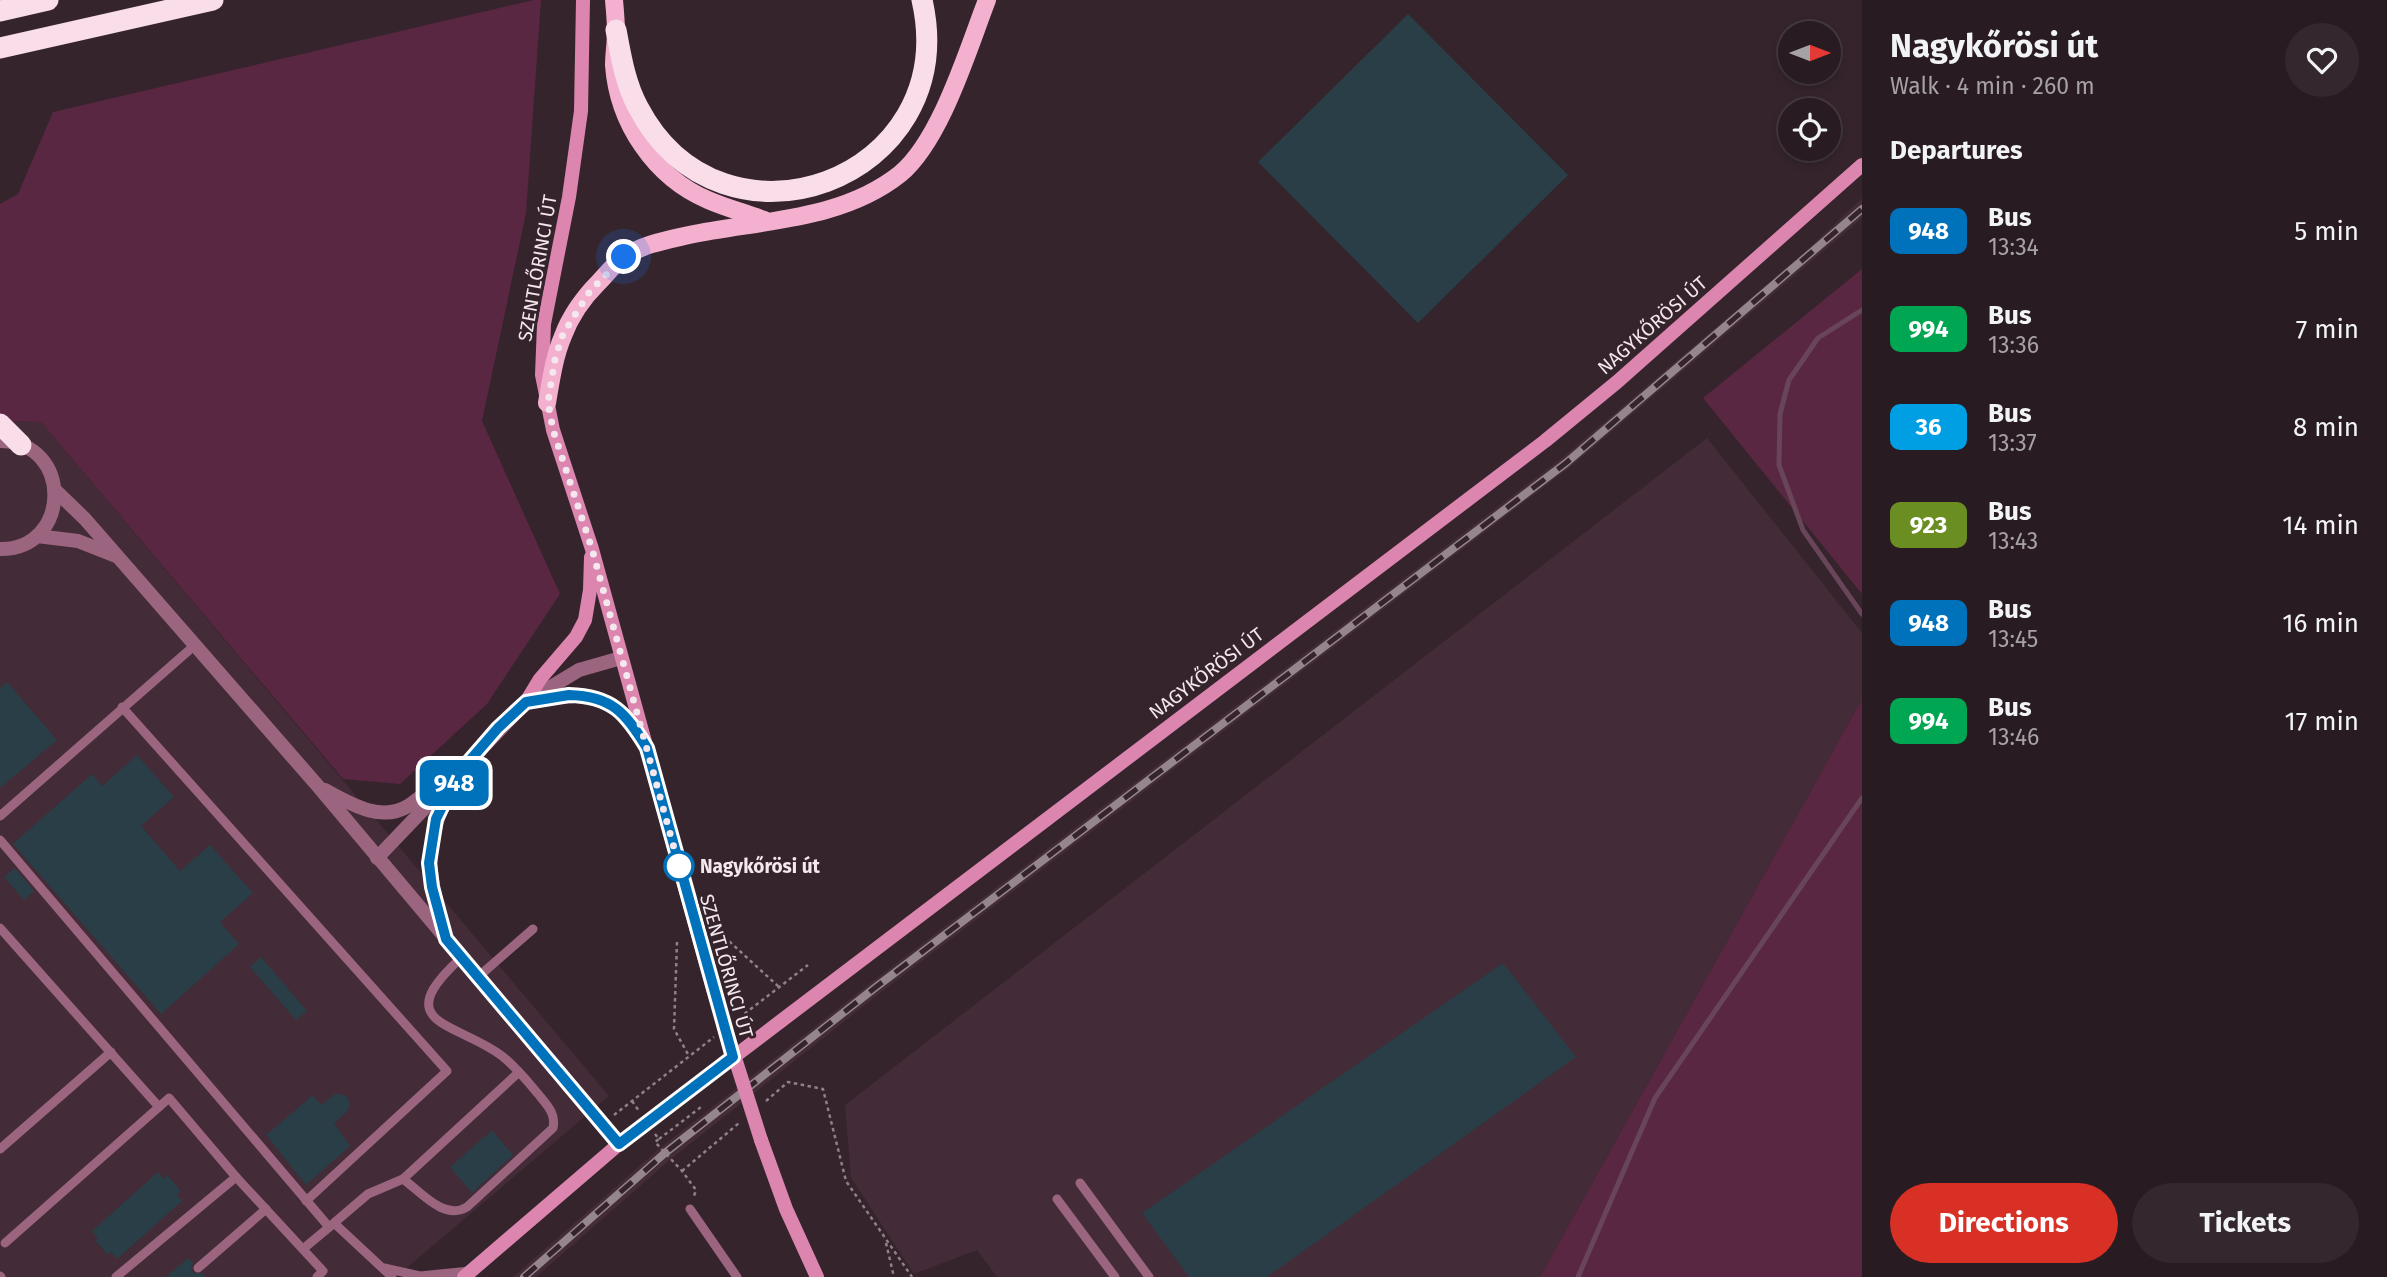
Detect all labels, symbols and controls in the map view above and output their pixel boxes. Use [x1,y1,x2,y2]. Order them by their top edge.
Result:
north arrow [1778,21,1841,84]
map controls [1778,21,1841,161]
button: heart [2285,23,2359,97]
text: Nagykőrösi út [1890,26,2098,66]
text: Walk · 4 min · 260 m [1890,72,2095,100]
button: locate [1778,98,1841,161]
text: Departures [1890,135,2023,166]
street label: SZENTLŐRINCI ÚT [513,193,562,343]
text: Bus [1988,202,2031,233]
text: 5 min [2294,216,2359,247]
text: 948 [1908,217,1949,245]
text: 13:34 [1988,233,2039,261]
your location [606,239,641,274]
street label: NAGYKŐRÖSI ÚT [1593,271,1712,379]
text: Bus [1988,300,2031,331]
text: 7 min [2296,314,2359,345]
text: 994 [1908,315,1949,343]
text: 13:36 [1988,331,2039,359]
text: Bus [1988,398,2031,429]
text: 8 min [2293,412,2359,443]
text: 36 [1915,413,1942,441]
text: 13:37 [1988,429,2037,457]
text: Bus [1988,496,2031,527]
text: 14 min [2282,510,2359,541]
text: 923 [1910,511,1947,539]
text: 13:43 [1988,527,2038,555]
text: Bus [1988,594,2031,625]
text: 16 min [2282,608,2359,639]
text: 948 [1908,609,1949,637]
street label: NAGYKŐRÖSI ÚT [1144,623,1268,724]
text: 13:45 [1988,625,2038,653]
text: Bus [1988,692,2031,723]
text: 17 min [2284,706,2359,737]
text: 994 [1908,707,1949,735]
text: 13:46 [1988,723,2039,751]
line badge: 948 [414,760,494,806]
text: 948 [434,769,474,797]
marker: Nagykőrösi út [664,851,694,881]
place label: Nagykőrösi út [700,855,821,878]
street label: SZENTLŐRINCI ÚT [695,892,758,1041]
button: Directions [1890,1183,2118,1263]
button: Tickets [2132,1183,2359,1263]

